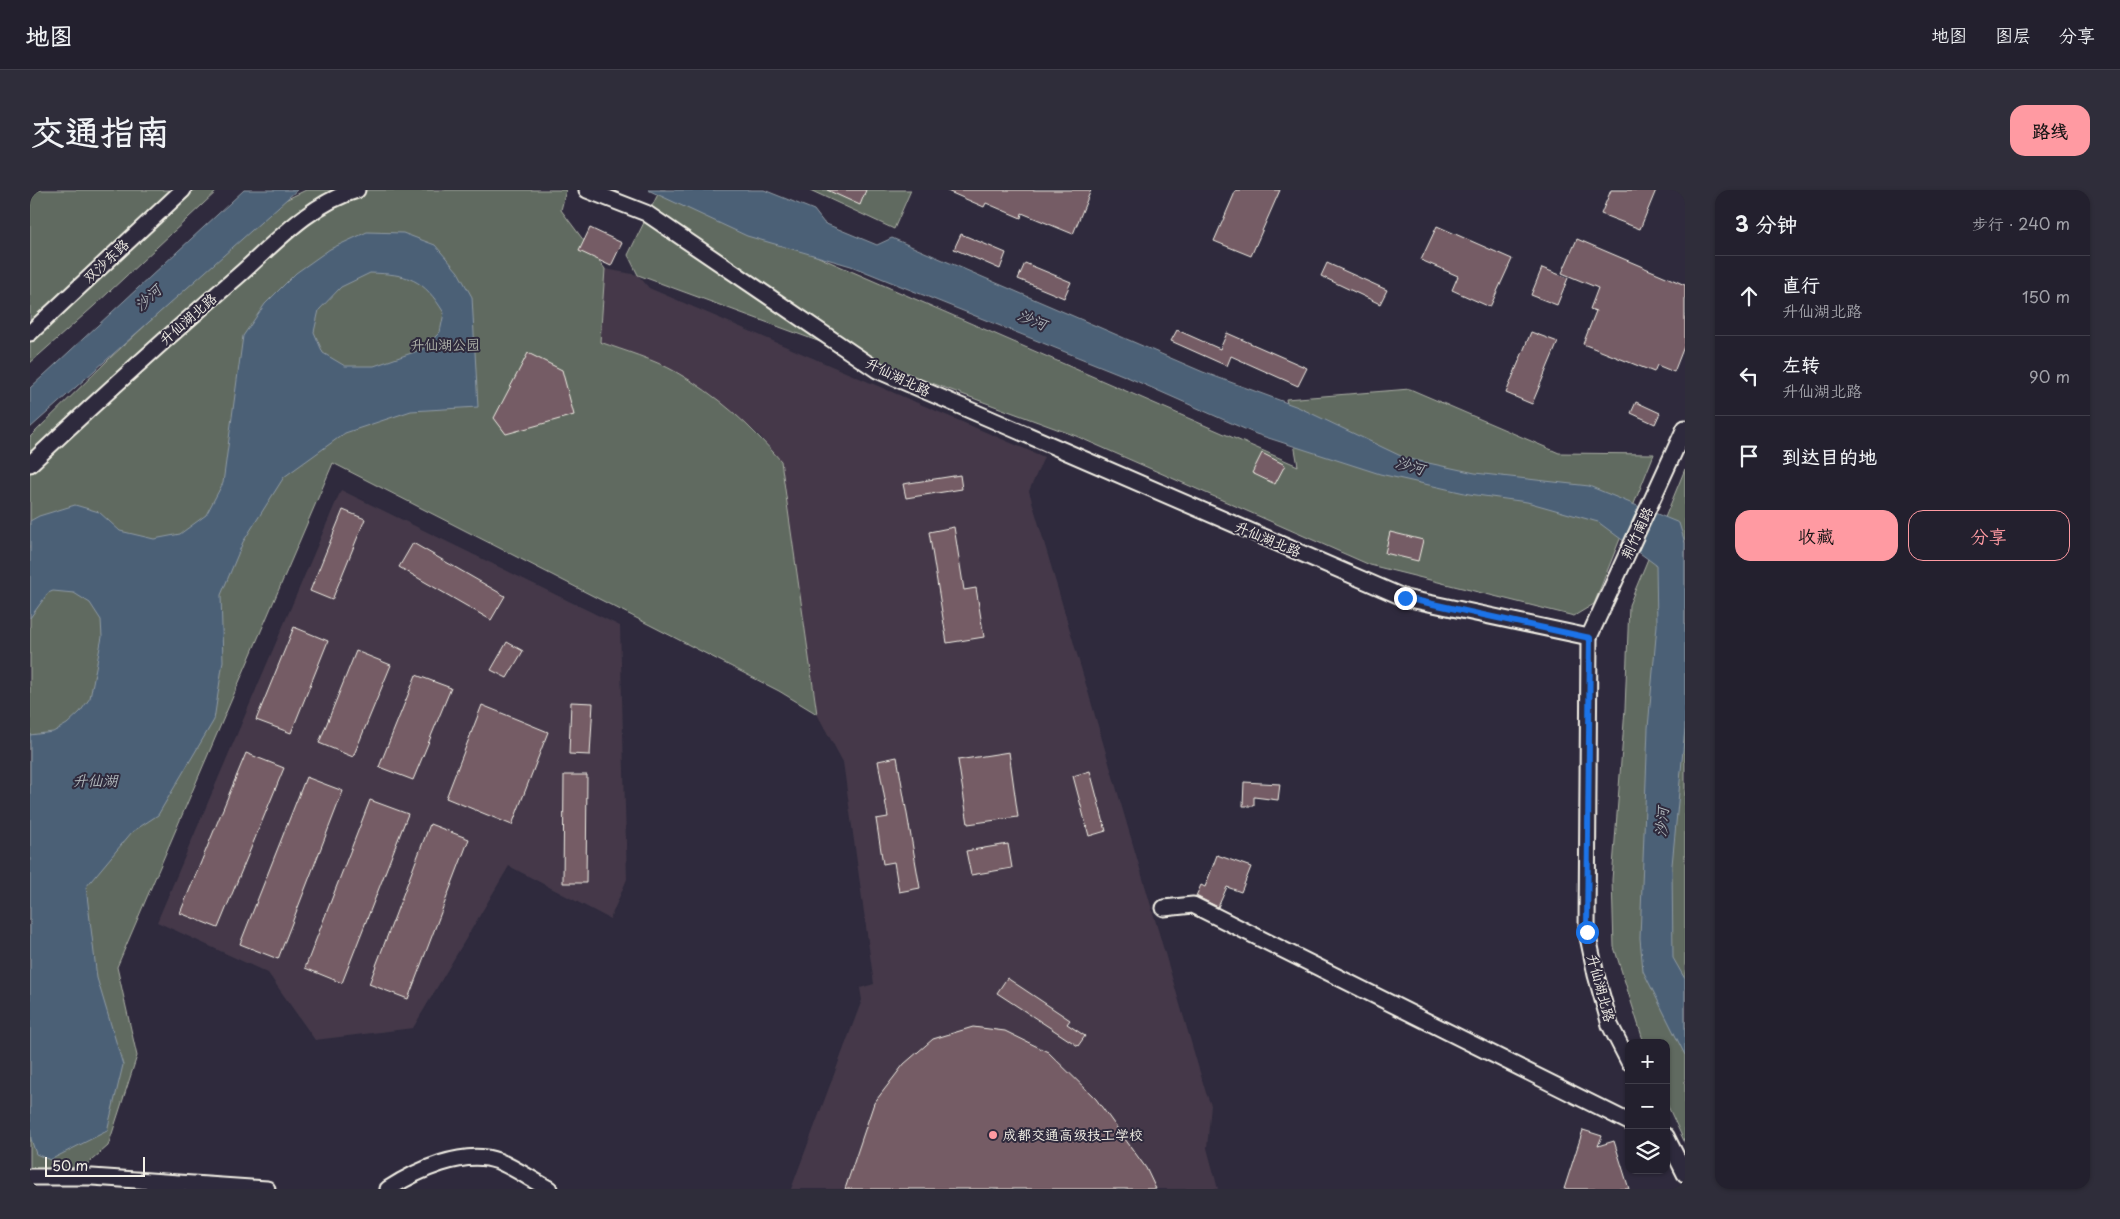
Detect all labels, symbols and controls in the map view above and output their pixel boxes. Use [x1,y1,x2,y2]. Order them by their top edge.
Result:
text: 地图 [25,17,73,53]
text: 地图 [1931,21,1967,48]
text: 图层 [1995,21,2031,48]
text: 分享 [2059,21,2095,48]
text: 交通指南 [30,104,170,157]
button: 路线 [2010,105,2090,156]
text: 3 分钟 [1735,207,1798,239]
text: 步行 · 240 m [1972,211,2070,235]
street label: 双沙东路 [78,234,133,287]
text: 直行 [1782,270,1820,298]
water label: 沙河 [128,276,168,316]
icon: ahead [1735,282,1763,310]
text: 150 m [2022,284,2070,308]
street label: 升仙湖北路 [154,288,221,350]
text: 升仙湖北路 [1782,298,1862,322]
water label: 沙河 [1014,302,1054,336]
park label: 升仙湖公园 [410,334,480,355]
text: 左转 [1782,350,1820,378]
street label: 升仙湖北路 [862,352,934,401]
icon: left [1735,362,1763,390]
text: 90 m [2029,364,2070,388]
text: 升仙湖北路 [1782,378,1862,402]
icon: arrive [1735,442,1763,470]
text: 到达目的地 [1782,442,1877,470]
water label: 沙河 [1393,449,1431,481]
street label: 荆竹南路 [1615,503,1658,563]
button: 收藏 [1735,510,1898,561]
button: 分享 [1908,510,2070,561]
street label: 升仙湖北路 [1232,515,1305,562]
route end [1394,587,1417,610]
water label: 升仙湖 [72,768,119,791]
water label: 沙河 [1648,803,1674,838]
route start [1576,921,1599,944]
street label: 升仙湖北路 [1582,951,1621,1024]
map controls [1625,1039,1670,1174]
button: + [1625,1039,1670,1084]
button: − [1625,1084,1670,1129]
place label: 成都交通高级技工学校 [1003,1124,1143,1145]
marker: 成都交通高级技工学校 [987,1129,999,1141]
button: layers [1625,1129,1670,1174]
scale bar [45,1154,145,1177]
text: 50 m [52,1155,88,1176]

